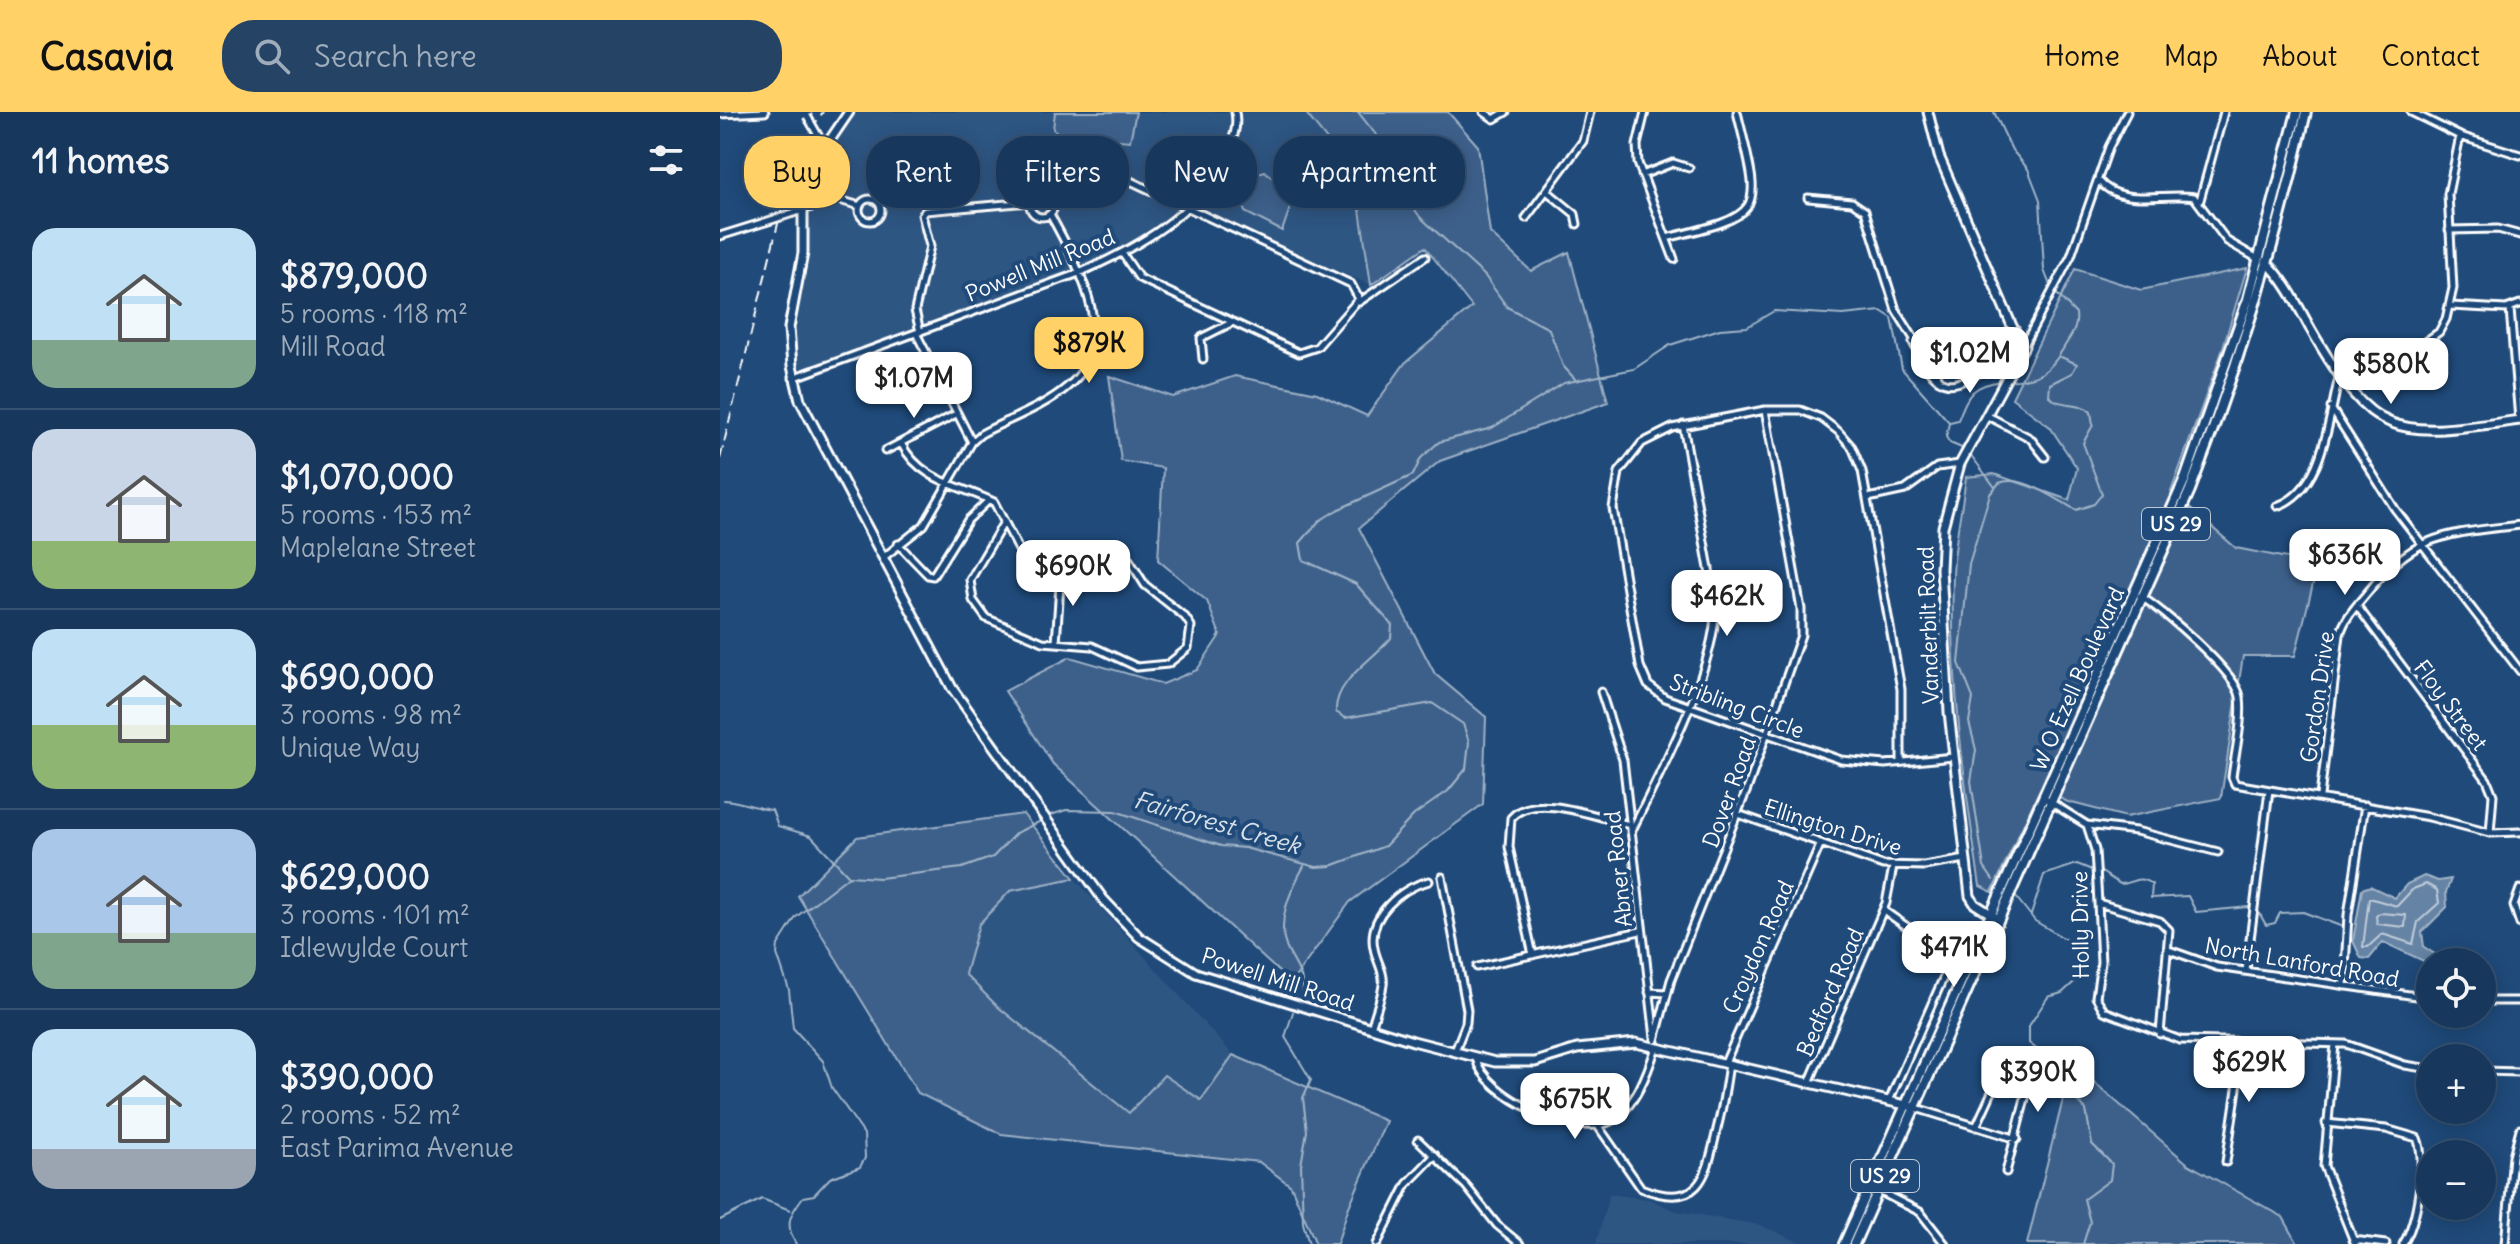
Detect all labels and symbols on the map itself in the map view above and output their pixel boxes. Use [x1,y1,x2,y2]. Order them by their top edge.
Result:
street label: Powell Mill Road [961,222,1119,308]
pin: $879K [1033,317,1145,385]
pin: $1.02M [1905,327,2035,395]
pin: $580K [2335,338,2447,406]
pin: $1.07M [849,352,979,420]
road number: US 29 [2142,508,2210,540]
pin: $636K [2289,529,2401,597]
pin: $690K [1017,540,1129,608]
street label: Vanderbilt Road [1911,545,1945,704]
pin: $462K [1671,570,1783,638]
street label: W O Ezell Boulevard [2024,582,2130,775]
street label: Gordon Drive [2294,630,2340,764]
street label: Floy Street [2408,654,2494,756]
street label: Stribling Circle [1666,668,1808,744]
street label: Dover Road [1696,733,1762,851]
water label: Fairforest Creek [1131,784,1306,861]
street label: Ellington Drive [1761,793,1905,861]
street label: Abner Road [1598,809,1638,928]
street label: Holly Drive [2065,871,2095,979]
street label: Croydon Road [1716,876,1800,1018]
pin: $471K [1898,921,2010,989]
street label: Bedford Road [1790,923,1870,1061]
street label: North Lanford Road [2203,931,2401,993]
street label: Powell Mill Road [1198,941,1358,1017]
pin: $629K [2193,1036,2305,1104]
pin: $390K [1982,1046,2094,1114]
pin: $675K [1519,1073,1631,1141]
road number: US 29 [1851,1160,1919,1192]

